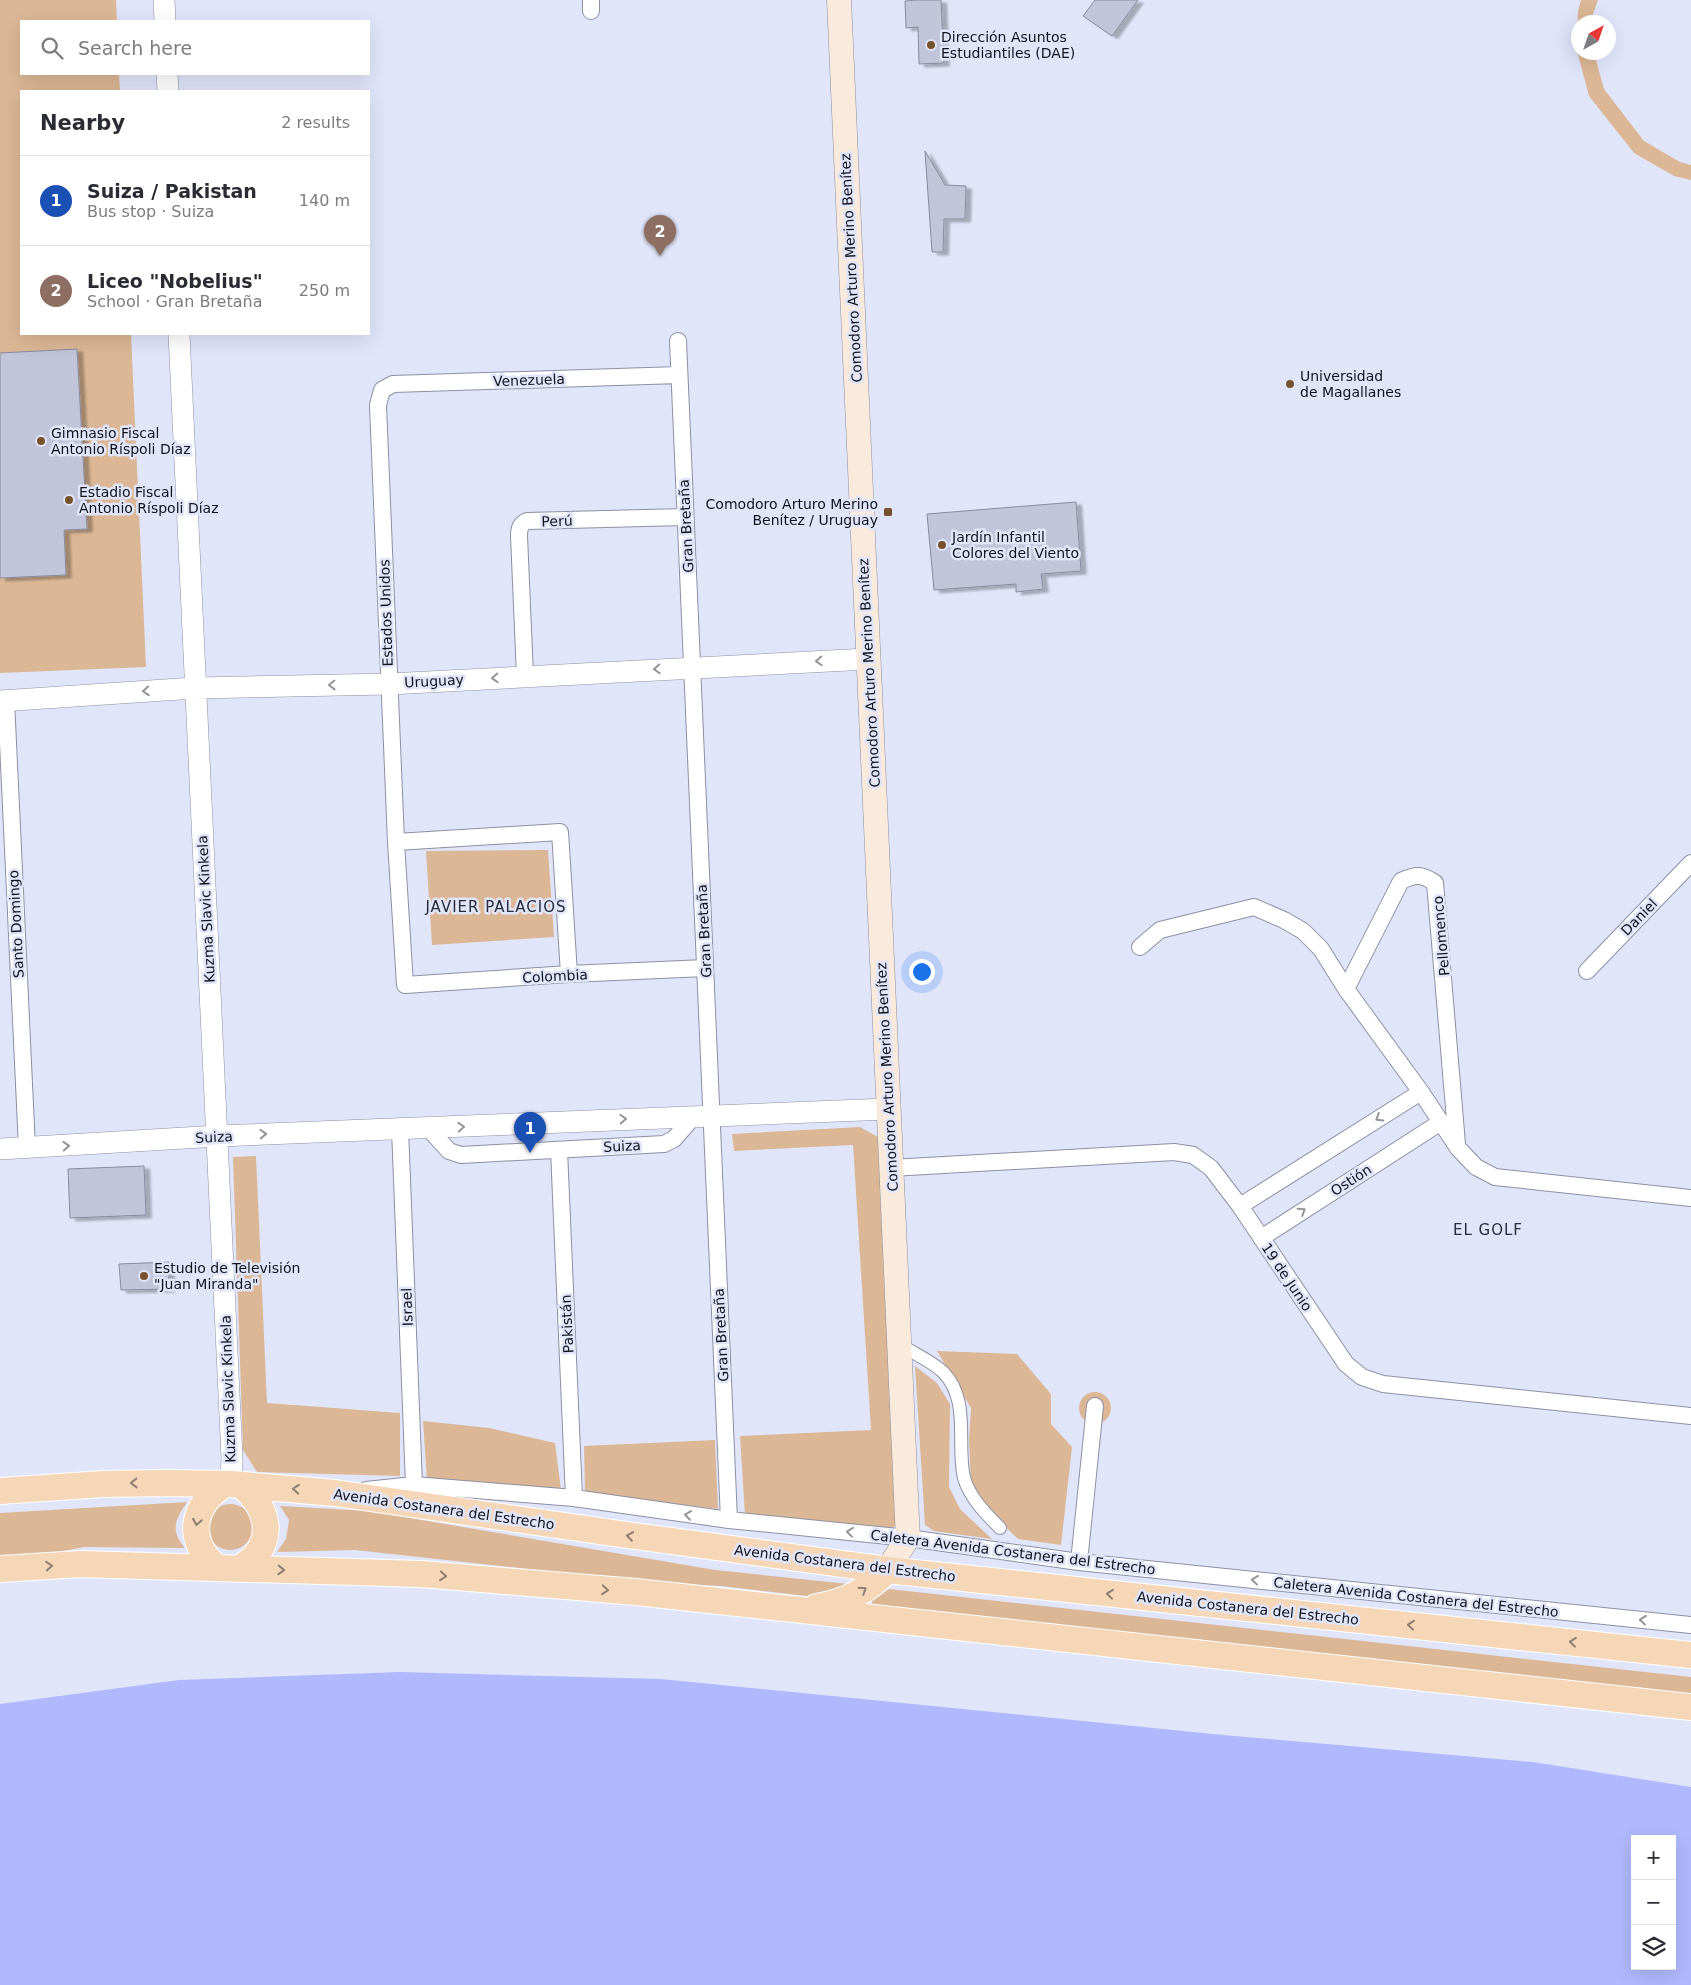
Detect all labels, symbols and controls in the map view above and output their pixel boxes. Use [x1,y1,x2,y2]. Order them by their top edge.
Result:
north arrow [1571,15,1616,60]
search box [20,20,370,75]
place label: Dirección Asuntos Estudiantiles (DAE) [941,29,1075,61]
icon: search [38,34,66,62]
text: Search here [78,37,192,59]
marker: Dirección Asuntos Estudiantiles (DAE) [925,39,937,51]
text: Nearby [40,111,125,135]
text: 2 results [281,113,350,132]
street label: Comodoro Arturo Merino Benítez [837,153,865,383]
text: Suiza / Pakistan [87,180,257,202]
text: 1 [50,191,62,210]
text: 140 m [299,191,350,210]
text: Bus stop · Suiza [87,202,214,221]
pin: 2 [644,215,676,256]
text: Liceo "Nobelius" [87,270,263,292]
text: 2 [50,281,62,300]
text: 250 m [299,281,350,300]
text: School · Gran Bretaña [87,292,262,311]
place label: Universidad de Magallanes [1300,368,1401,400]
street label: Venezuela [493,371,565,389]
marker: Universidad de Magallanes [1284,378,1296,390]
place label: Gimnasio Fiscal Antonio Ríspoli Díaz [51,425,190,457]
marker: Gimnasio Fiscal Antonio Ríspoli Díaz [35,435,47,447]
street label: Gran Bretaña [676,479,696,573]
place label: Estadio Fiscal Antonio Ríspoli Díaz [79,484,218,516]
marker: Estadio Fiscal Antonio Ríspoli Díaz [63,494,75,506]
place label: Comodoro Arturo Merino Benítez / Uruguay [706,496,878,528]
marker: Comodoro Arturo Merino Benítez / Uruguay [882,506,894,518]
street label: Perú [541,512,573,530]
place label: Jardín Infantil Colores del Viento [951,529,1079,561]
marker: Jardín Infantil Colores del Viento [936,539,948,551]
street label: Comodoro Arturo Merino Benítez [855,558,883,788]
street label: Estados Unidos [376,559,396,667]
one-way arrow [815,655,823,666]
one-way arrow [653,663,661,674]
street label: Uruguay [404,671,464,691]
one-way arrow [490,672,498,683]
one-way arrow [328,680,336,690]
one-way arrow [142,686,150,697]
street label: Kuzma Slavic Kinkela [194,835,218,983]
street label: Santo Domingo [5,870,27,978]
street label: Gran Bretaña [694,884,714,978]
street label: Pellomenco [1430,895,1452,977]
street label: Daniel [1618,895,1660,939]
district label: JAVIER PALACIOS [424,898,567,916]
your location [909,959,935,985]
street label: Comodoro Arturo Merino Benítez [873,962,901,1192]
street label: Colombia [522,966,588,986]
pin: 1 [514,1112,546,1153]
one-way arrow [1376,1112,1385,1122]
one-way arrow [619,1114,627,1125]
one-way arrow [457,1122,465,1132]
street label: Suiza [195,1128,233,1146]
one-way arrow [260,1129,268,1140]
street label: Suiza [603,1137,641,1155]
one-way arrow [62,1140,70,1151]
street label: Ostión [1328,1161,1374,1199]
one-way arrow [1296,1208,1305,1218]
district label: EL GOLF [1453,1221,1523,1239]
street label: 19 de Junio [1258,1240,1316,1314]
place label: Estudio de Televisión "Juan Miranda" [154,1260,300,1292]
marker: Estudio de Televisión "Juan Miranda" [138,1270,150,1282]
street label: Israel [398,1288,416,1326]
street label: Gran Bretaña [711,1288,731,1382]
street label: Pakistán [557,1294,577,1354]
street label: Kuzma Slavic Kinkela [217,1315,239,1463]
one-way arrow [130,1478,138,1488]
one-way arrow [292,1484,300,1495]
street label: Avenida Costanera del Estrecho [332,1486,556,1532]
one-way arrow [684,1510,693,1520]
one-way arrow [193,1518,203,1527]
one-way arrow [846,1527,854,1538]
street label: Caletera Avenida Costanera del Estrecho [870,1527,1156,1577]
one-way arrow [626,1531,635,1541]
street label: Avenida Costanera del Estrecho [733,1541,957,1585]
one-way arrow [45,1560,53,1571]
one-way arrow [277,1564,285,1575]
one-way arrow [440,1570,448,1581]
street label: Caletera Avenida Costanera del Estrecho [1273,1574,1559,1620]
one-way arrow [1250,1575,1258,1586]
one-way arrow [601,1585,609,1596]
one-way arrow [857,1587,866,1596]
one-way arrow [1106,1588,1114,1599]
street label: Avenida Costanera del Estrecho [1136,1588,1360,1628]
one-way arrow [1638,1615,1646,1626]
one-way arrow [1407,1620,1415,1631]
one-way arrow [1569,1637,1577,1648]
map controls [1631,1835,1676,1970]
button: + [1631,1835,1676,1880]
button: − [1631,1880,1676,1925]
button: layers [1631,1925,1676,1970]

